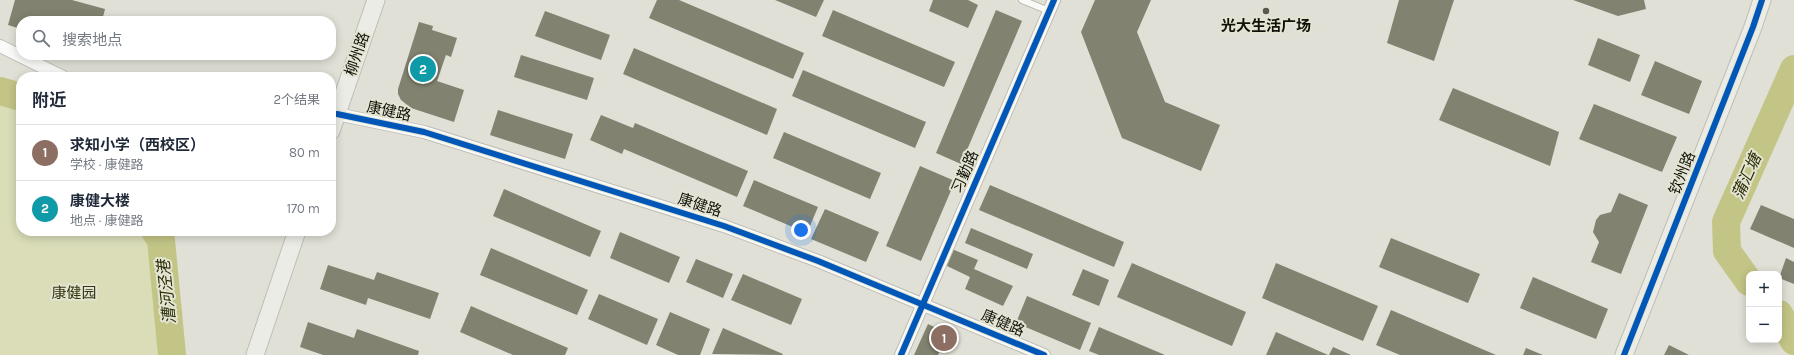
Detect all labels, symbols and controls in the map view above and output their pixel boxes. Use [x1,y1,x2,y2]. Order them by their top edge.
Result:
marker: 光大生活广场 [1261,6,1271,16]
search box [16,16,336,60]
place label: 光大生活广场 [1221,17,1311,35]
icon: search [30,27,52,49]
street label: 柳州路 [341,30,373,78]
text: 搜索地点 [62,31,122,49]
pin: 2 [410,54,436,84]
text: 附近 [32,90,66,110]
text: 2个结果 [273,92,320,107]
street label: 康健路 [365,98,413,124]
text: 求知小学（西校区） [70,136,205,154]
text: 1 [43,145,47,160]
text: 80 m [289,145,320,160]
street label: 习勤路 [948,148,982,196]
water label: 蒲汇塘 [1728,148,1766,202]
street label: 钦州路 [1665,149,1699,197]
text: 学校 · 康健路 [70,157,144,172]
street label: 康健路 [676,189,724,221]
text: 康健大楼 [70,192,130,210]
text: 2 [41,201,49,216]
text: 170 m [287,201,320,216]
text: 地点 · 康健路 [70,213,144,228]
your location [791,220,811,240]
water label: 漕河泾港 [153,257,179,325]
map controls [1746,271,1782,343]
button: + [1746,271,1782,307]
park label: 康健园 [51,284,97,302]
street label: 康健路 [979,306,1027,340]
button: − [1746,307,1782,343]
pin: 1 [931,323,957,353]

